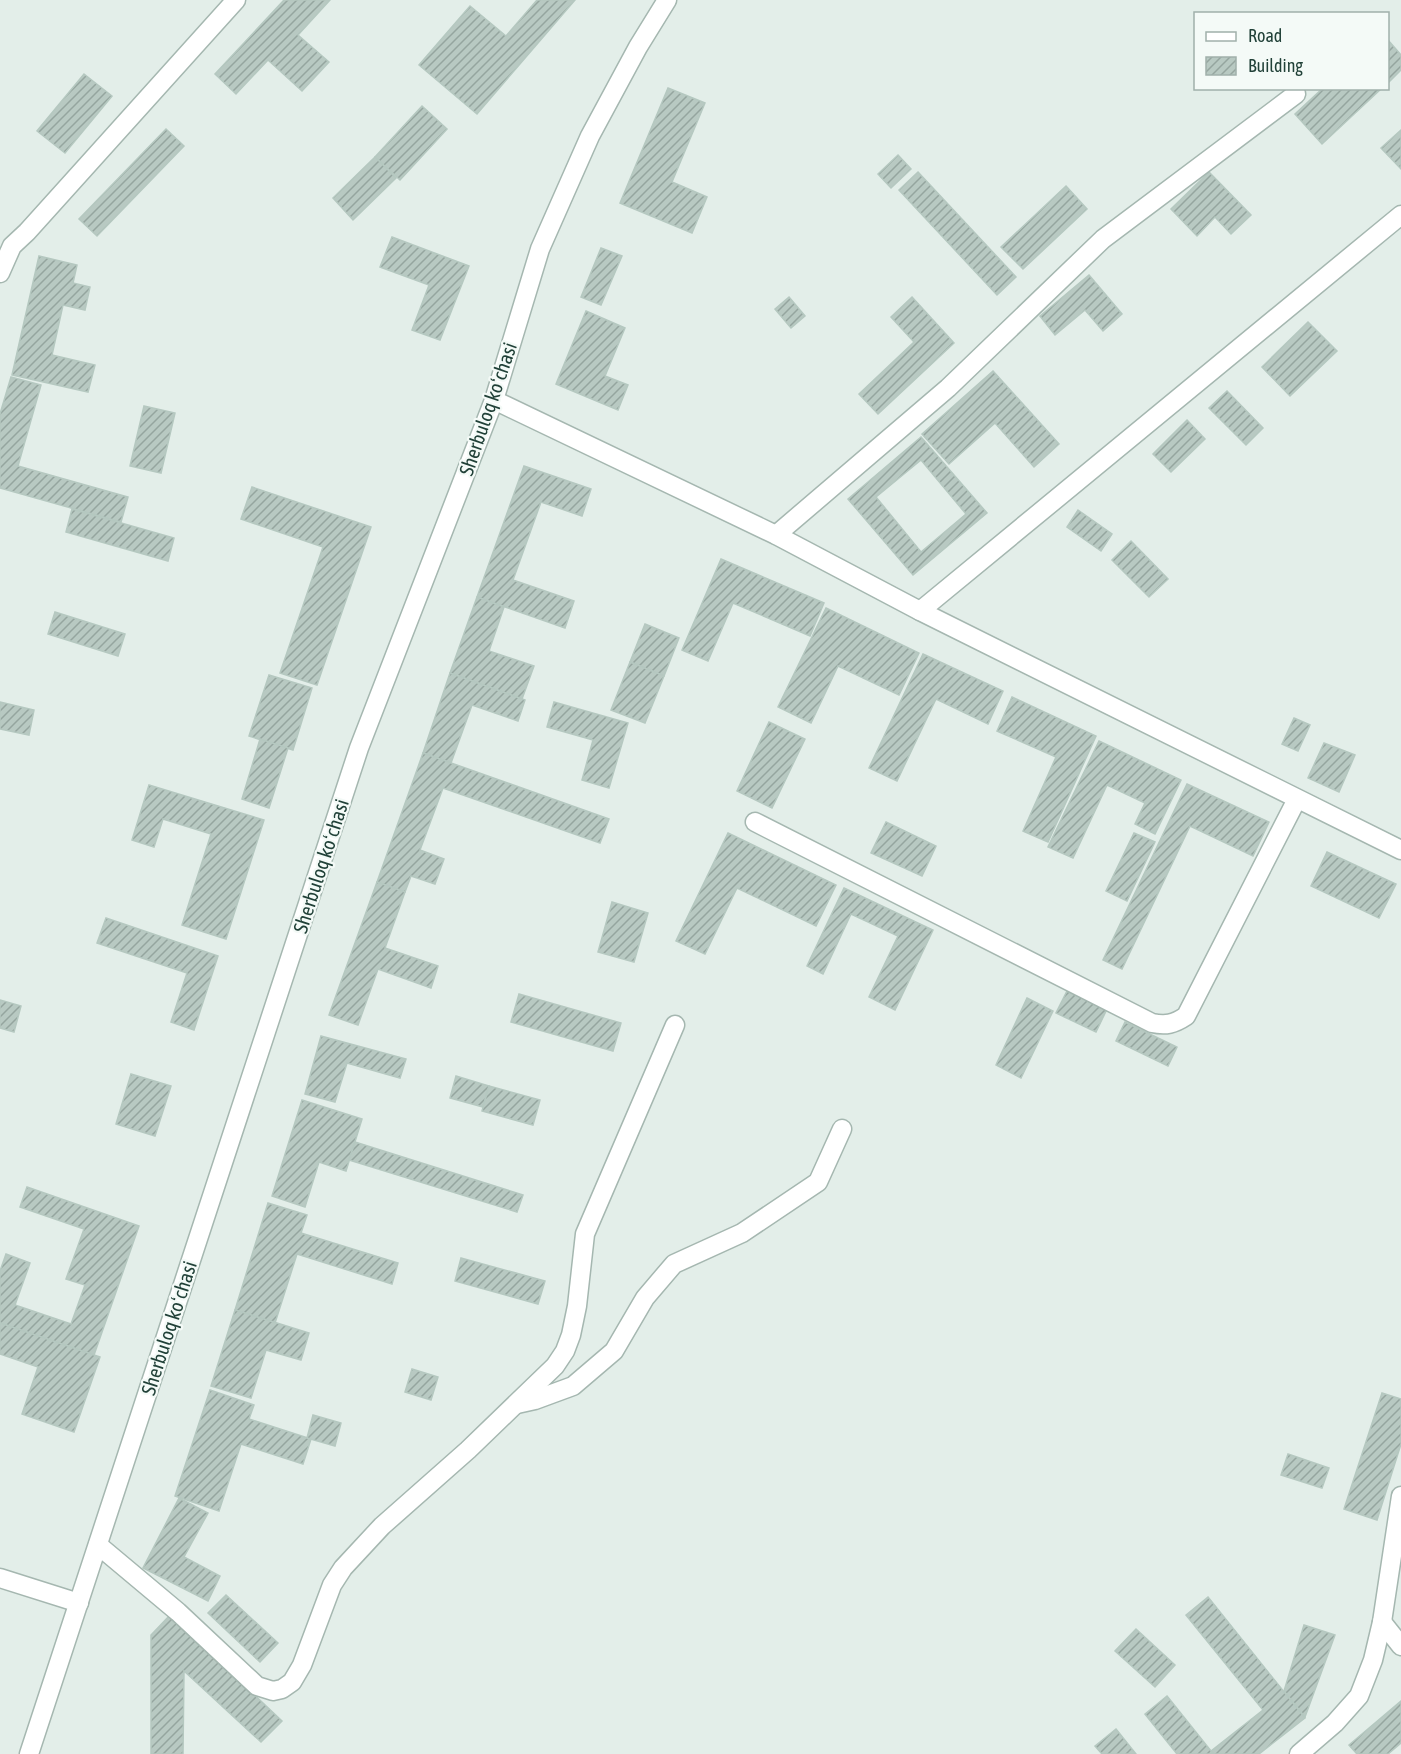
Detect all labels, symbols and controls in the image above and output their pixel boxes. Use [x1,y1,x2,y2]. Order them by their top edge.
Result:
legend [1194,12,1389,90]
text: Road [1248,25,1282,46]
text: Building [1248,55,1303,76]
street label: Sherbuloq koʻchasi [454,339,521,478]
street label: Sherbuloq koʻchasi [288,796,353,936]
street label: Sherbuloq koʻchasi [136,1258,201,1398]

